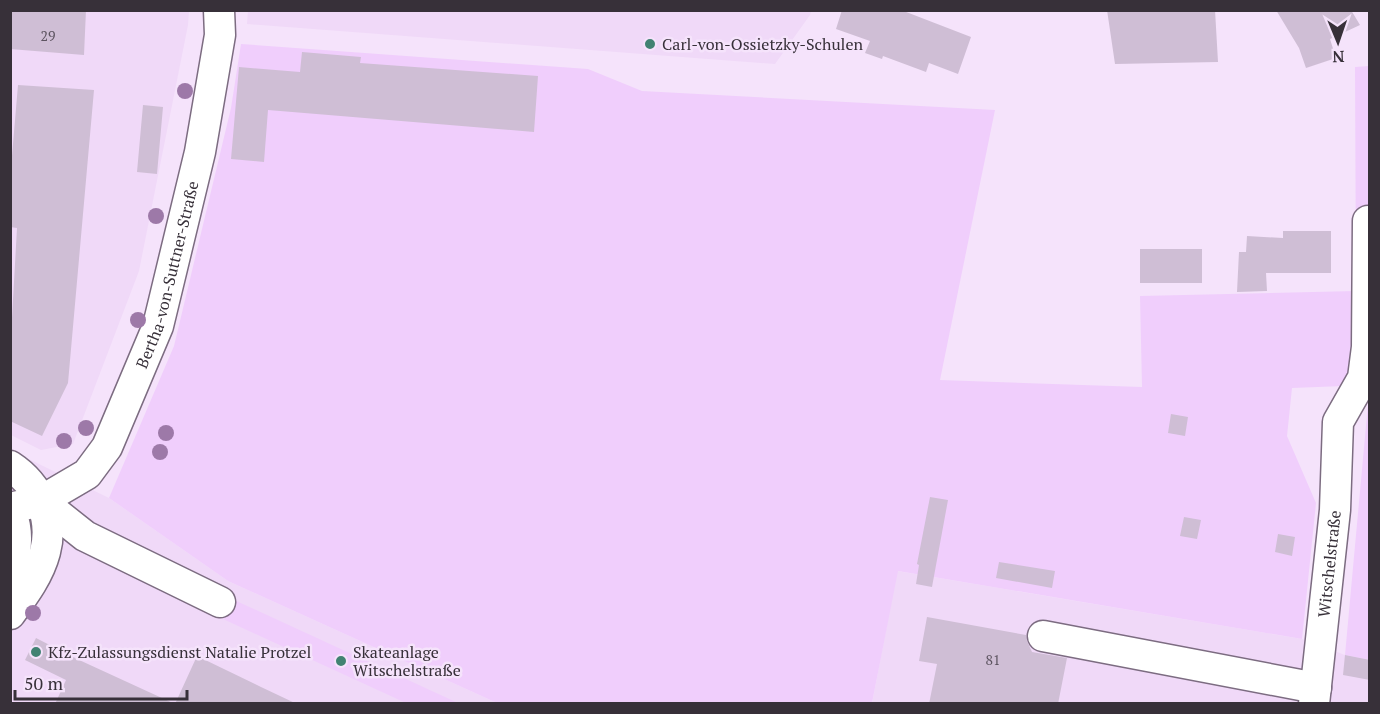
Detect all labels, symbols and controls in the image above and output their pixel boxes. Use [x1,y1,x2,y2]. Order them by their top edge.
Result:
north arrow [1308,12,1368,72]
house number: 29 [41,26,55,45]
place label: Carl-von-Ossietzky-Schulen [662,33,863,55]
marker: Carl-von-Ossietzky-Schulen [643,37,657,51]
text: N [1332,46,1345,68]
street label: Bertha-von-Suttner-Straße [130,179,204,372]
street label: Witschelstraße [1312,509,1346,619]
place label: Kfz-Zulassungsdienst Natalie Protzel [48,641,311,663]
place label: Skateanlage Witschelstraße [353,641,461,681]
marker: Kfz-Zulassungsdienst Natalie Protzel [29,645,43,659]
house number: 81 [986,650,1000,669]
marker: Skateanlage Witschelstraße [334,654,348,668]
scale bar [15,663,188,701]
text: 50 m [24,671,64,695]

